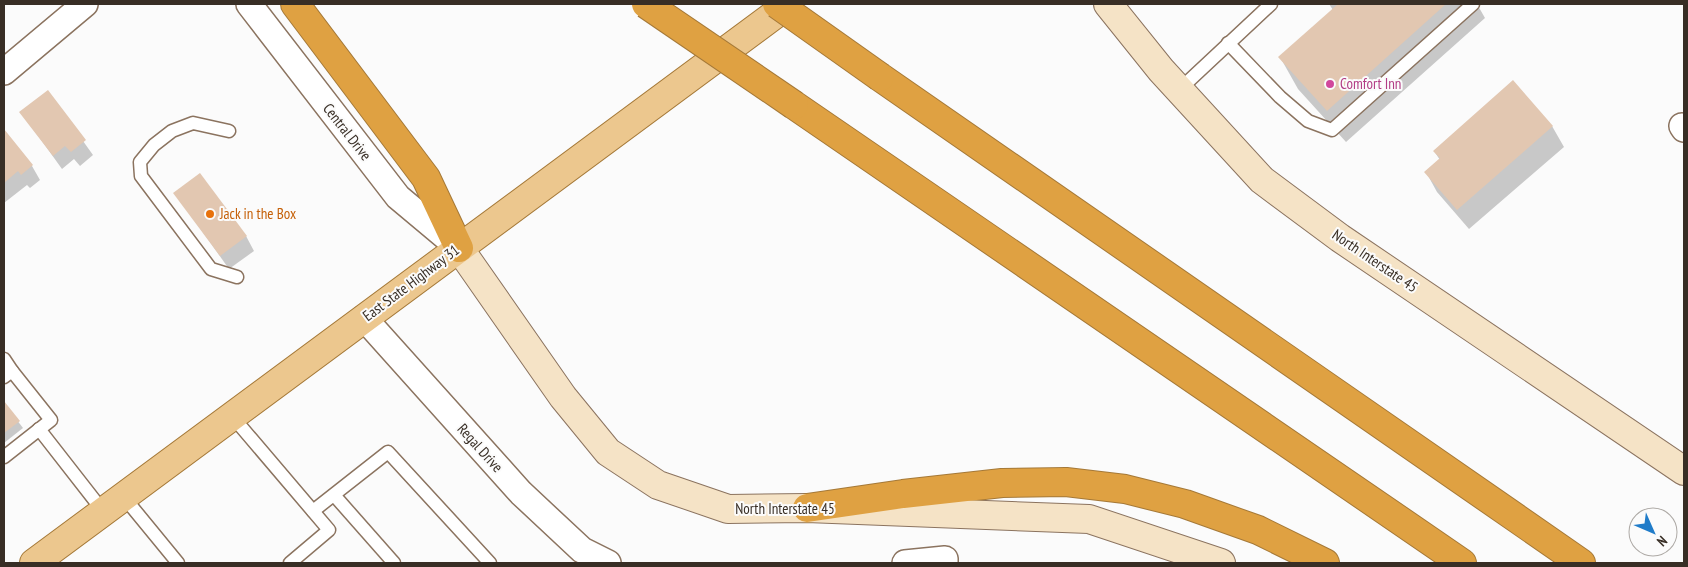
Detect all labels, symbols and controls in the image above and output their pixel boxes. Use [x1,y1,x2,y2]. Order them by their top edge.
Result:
place label: Comfort Inn [1340,74,1401,93]
marker: Comfort Inn [1324,78,1336,90]
street label: Central Drive [319,99,376,164]
place label: Jack in the Box [219,204,296,223]
marker: Jack in the Box [204,208,216,220]
street label: North Interstate 45 [1329,225,1422,296]
street label: East State Highway 31 [359,240,463,325]
street label: Regal Drive [454,419,507,476]
street label: North Interstate 45 [735,499,835,518]
north arrow [1628,507,1678,557]
text: N [1653,532,1671,550]

